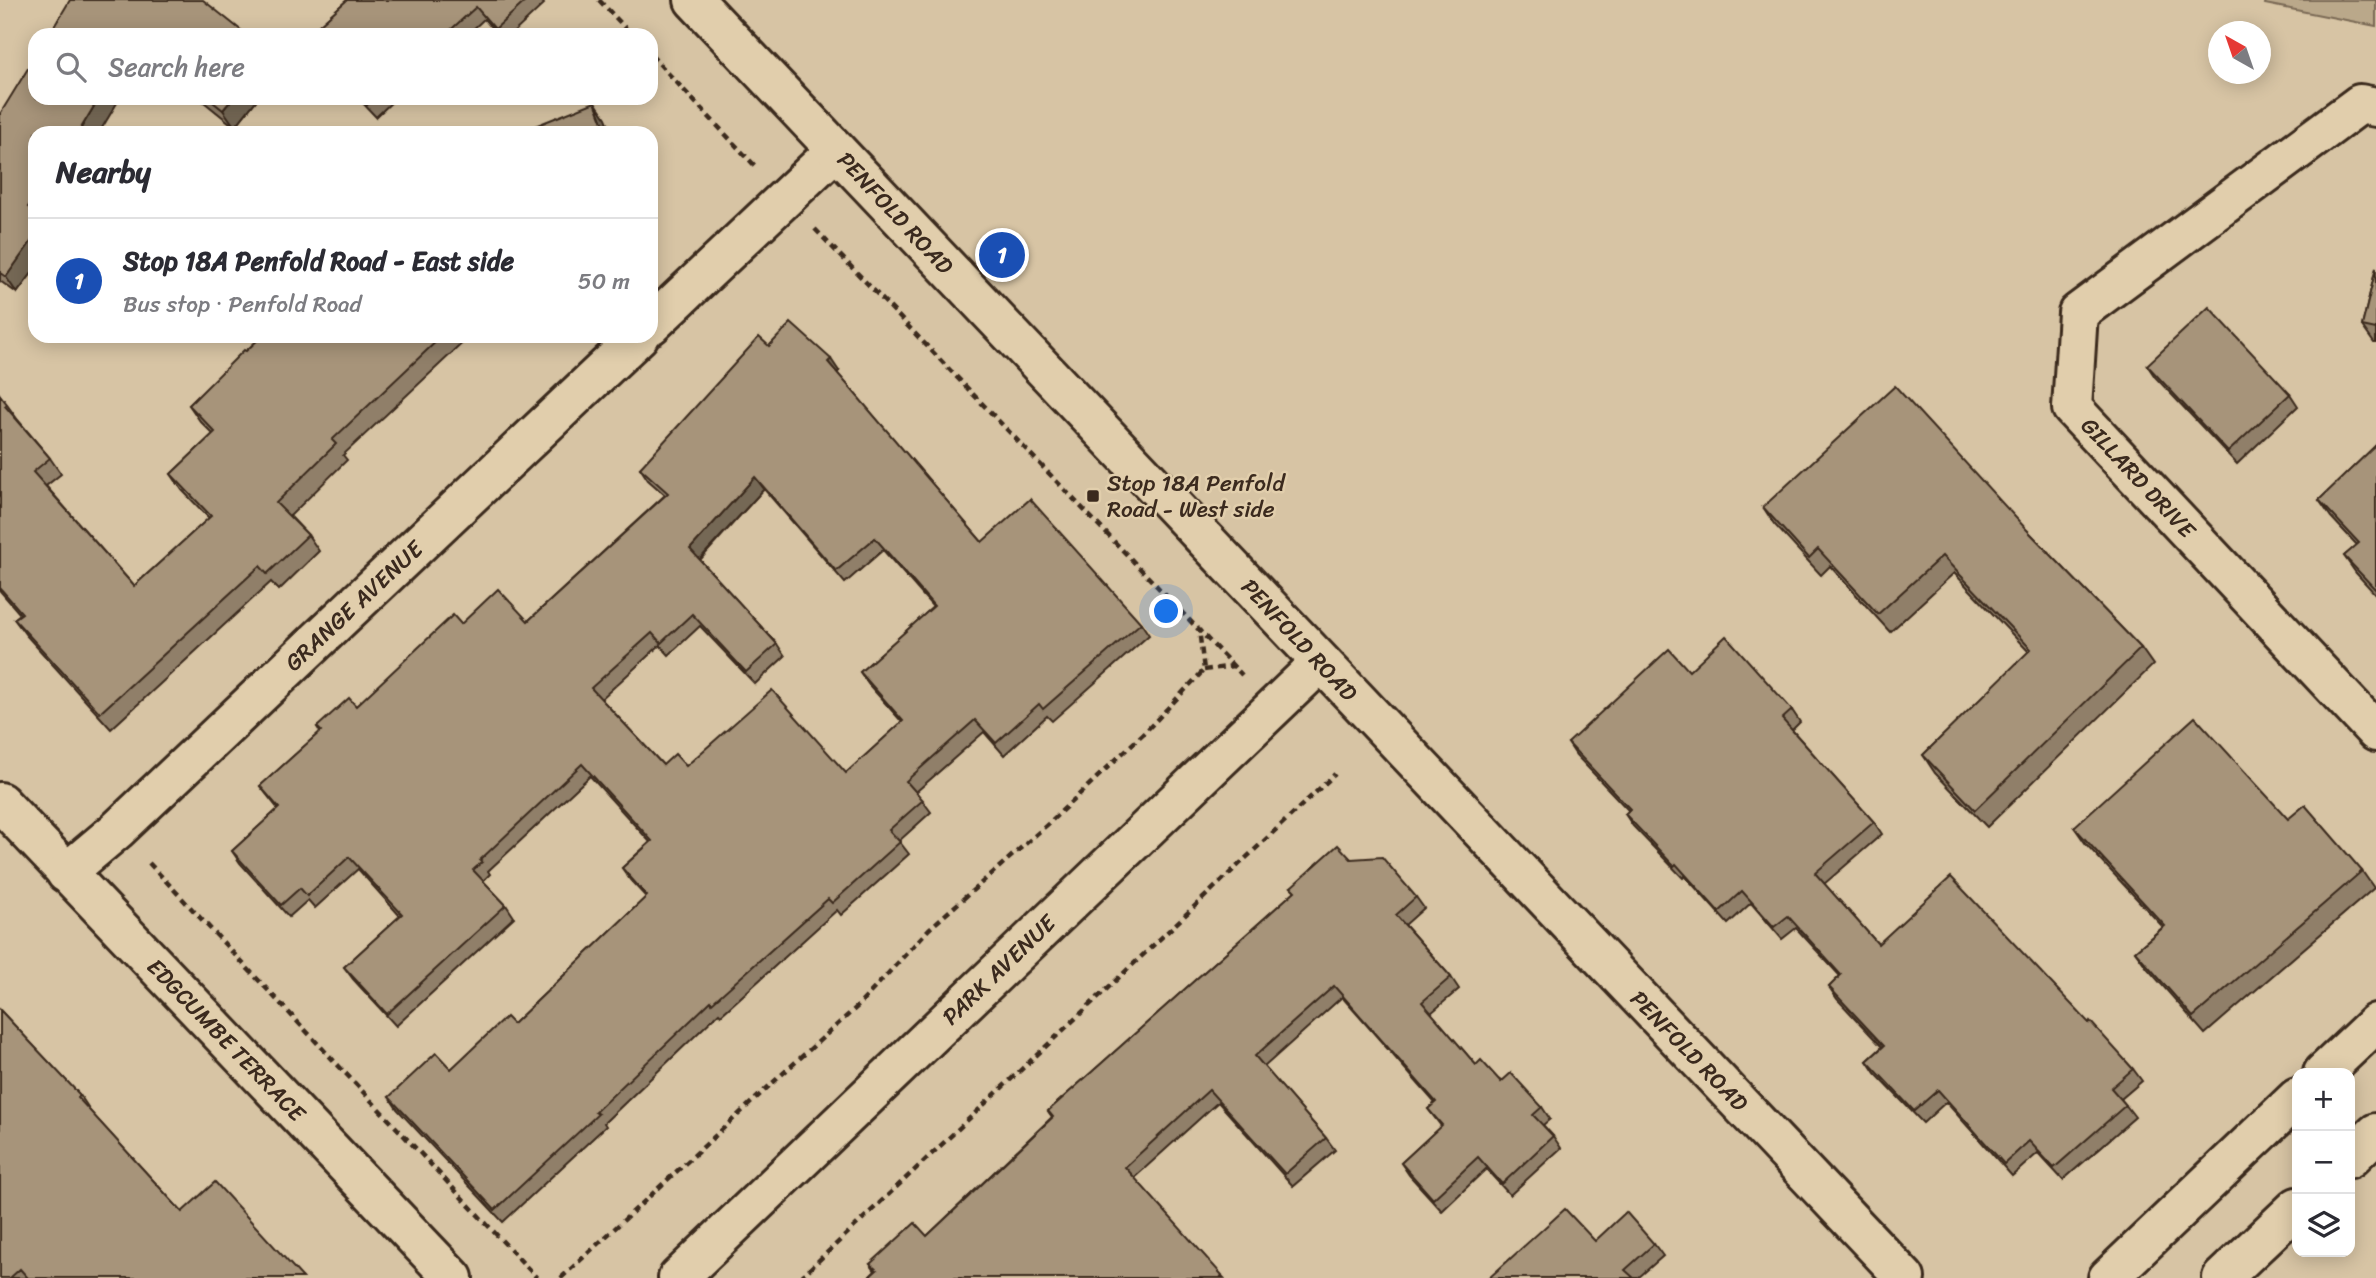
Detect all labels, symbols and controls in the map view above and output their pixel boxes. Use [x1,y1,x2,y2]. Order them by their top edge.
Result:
north arrow [2208,21,2271,84]
search box [28,28,658,105]
text: Search here [108,44,245,90]
icon: search [52,48,90,86]
street label: PENFOLD ROAD [826,142,964,285]
text: Nearby [56,145,151,199]
pin: 1 [979,229,1025,281]
text: Stop 18A Penfold Road - East side [123,238,514,284]
text: 1 [74,261,84,302]
text: 50 m [578,261,630,302]
text: Bus stop · Penfold Road [123,284,362,325]
street label: GILLARD DRIVE [2070,407,2207,549]
place label: Stop 18A Penfold Road - West side [1107,463,1287,530]
marker: Stop 18A Penfold Road - West side [1085,488,1101,504]
street label: GRANGE AVENUE [275,529,434,682]
street label: PENFOLD ROAD [1230,569,1368,712]
your location [1149,594,1183,628]
street label: PARK AVENUE [932,904,1067,1036]
street label: EDGCUMBE TERRACE [136,948,316,1133]
street label: PENFOLD ROAD [1620,980,1758,1122]
map controls [2292,1068,2355,1257]
button: + [2292,1068,2355,1131]
button: − [2292,1131,2355,1194]
button: layers [2292,1194,2355,1257]

